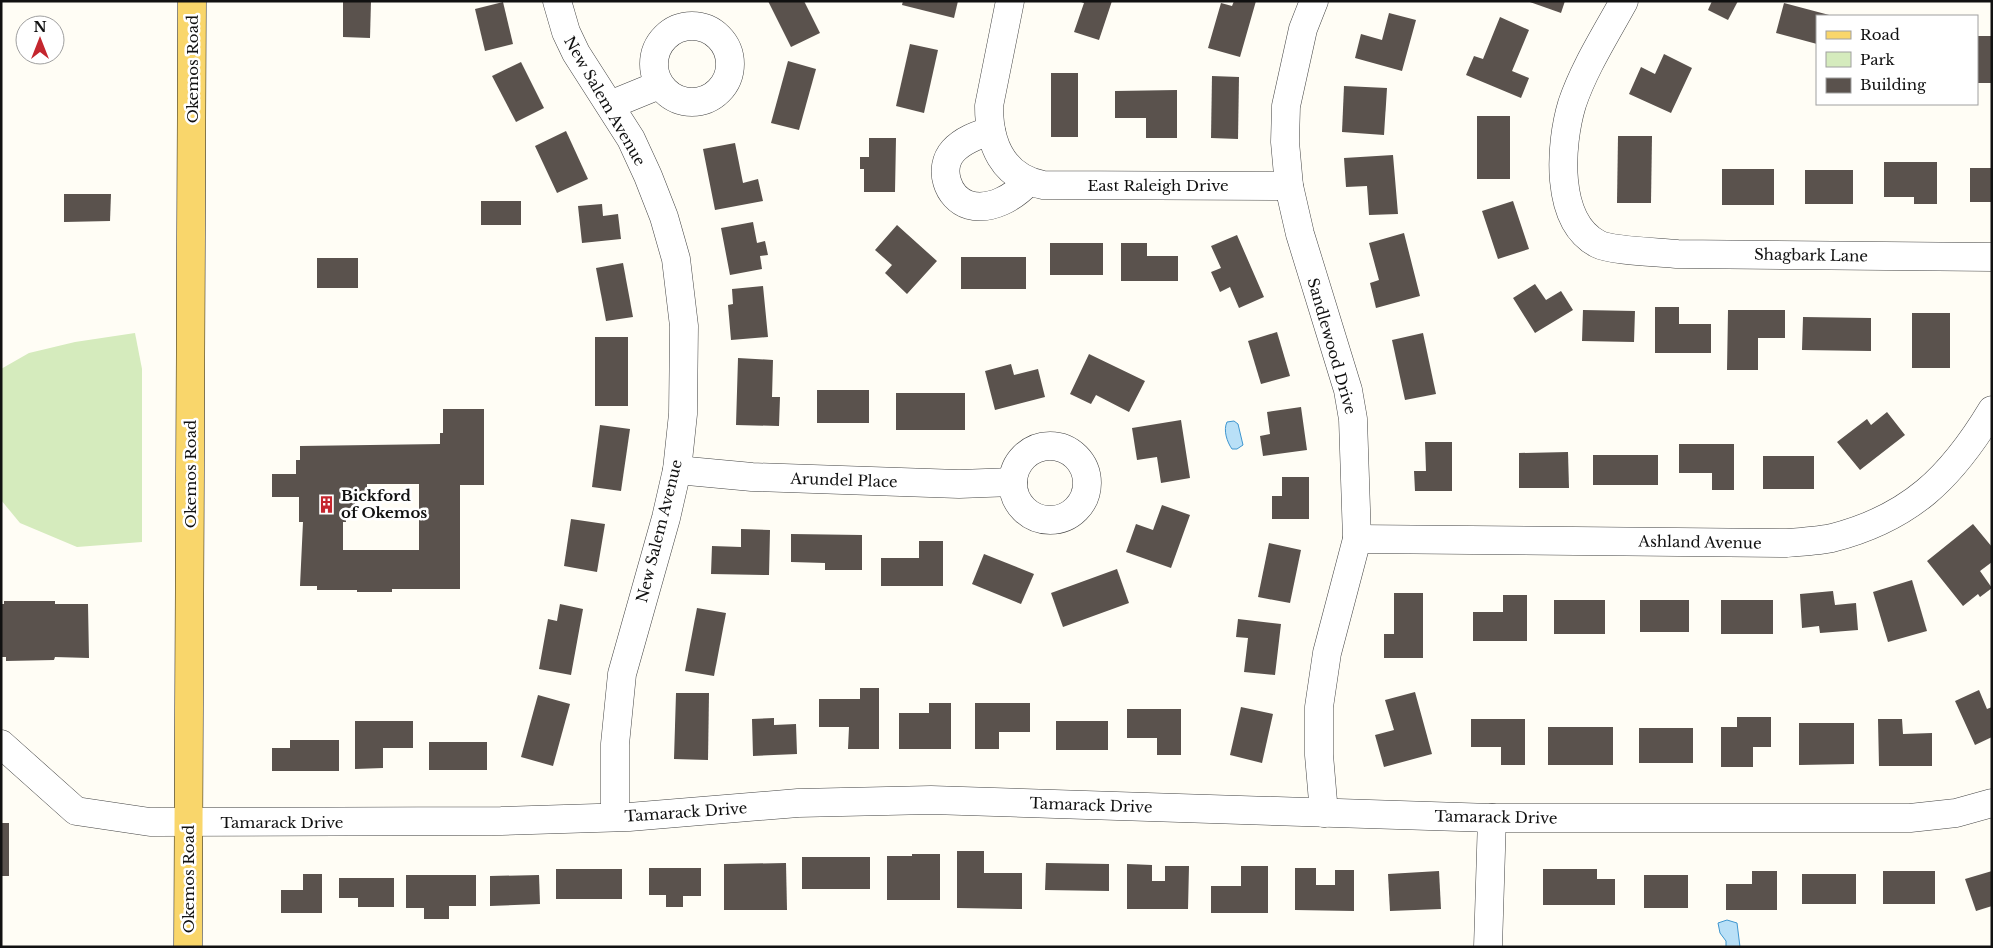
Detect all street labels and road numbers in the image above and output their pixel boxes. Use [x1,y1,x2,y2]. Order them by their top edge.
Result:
street label: Okemos Road [183,15,202,123]
street label: New Salem Avenue [560,33,650,169]
street label: East Raleigh Drive [1087,176,1229,195]
street label: Shagbark Lane [1754,245,1868,265]
street label: Sandlewood Drive [1303,276,1361,416]
street label: Okemos Road [181,420,200,528]
street label: New Salem Avenue [632,458,686,604]
street label: Arundel Place [789,469,898,491]
street label: Ashland Avenue [1637,531,1762,553]
street label: Tamarack Drive [1029,793,1153,817]
street label: Tamarack Drive [624,798,748,826]
street label: Tamarack Drive [1434,806,1558,828]
street label: Tamarack Drive [221,813,343,832]
street label: Okemos Road [179,825,198,933]

